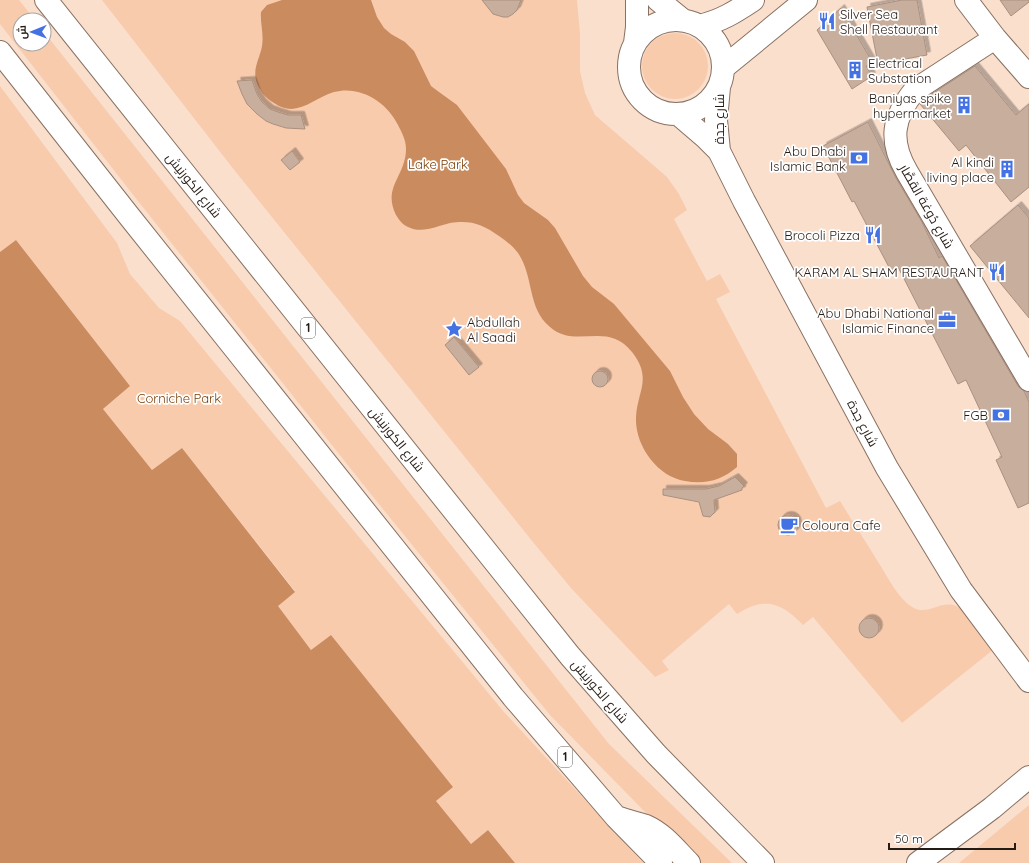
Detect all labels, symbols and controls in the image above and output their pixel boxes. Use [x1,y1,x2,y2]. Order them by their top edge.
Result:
place label: Silver Sea Shell Restaurant [840,6,938,37]
restaurant icon: Silver Sea Shell Restaurant [817,11,837,31]
north arrow [12,12,52,52]
text: ش [15,25,29,39]
place label: Electrical Substation [868,55,932,86]
building icon: Electrical Substation [845,60,865,80]
place label: Baniyas spike hypermarket [869,90,951,121]
street label: شارع جدة [711,94,728,144]
building icon: Baniyas spike hypermarket [954,95,974,115]
place label: Abu Dhabi Islamic Bank [770,143,846,174]
bank icon: Abu Dhabi Islamic Bank [849,148,869,168]
street label: شارع الكورنيش [162,149,225,221]
place label: Al kindi living place [927,154,994,185]
park label: Lake Park [408,156,468,172]
building icon: Al kindi living place [997,159,1017,179]
street label: شارع دُوغة القصَّار [895,160,958,251]
restaurant icon: Brocoli Pizza [863,225,883,245]
place label: Brocoli Pizza [784,227,860,243]
restaurant icon: KARAM AL SHAM RESTAURANT [987,262,1007,282]
place label: KARAM AL SHAM RESTAURANT [795,264,984,280]
place label: Abu Dhabi National Islamic Finance [817,305,934,336]
office icon: Abu Dhabi National Islamic Finance [937,310,957,330]
place label: Abdullah Al Saadi [467,314,520,345]
road number: 1 [301,318,315,338]
place icon: Abdullah Al Saadi [444,319,464,339]
park label: Corniche Park [137,390,221,406]
street label: شارع جدة [843,397,882,450]
street label: شارع الكورنيش [365,403,428,475]
bank icon: FGB [991,405,1011,425]
place label: FGB [963,407,988,423]
cafe icon: Coloura Cafe [779,515,799,535]
place label: Coloura Cafe [802,517,881,533]
street label: شارع الكورنيش [567,656,632,727]
road number: 1 [558,747,572,767]
scale bar [889,825,1015,851]
text: 50 m [895,831,923,846]

